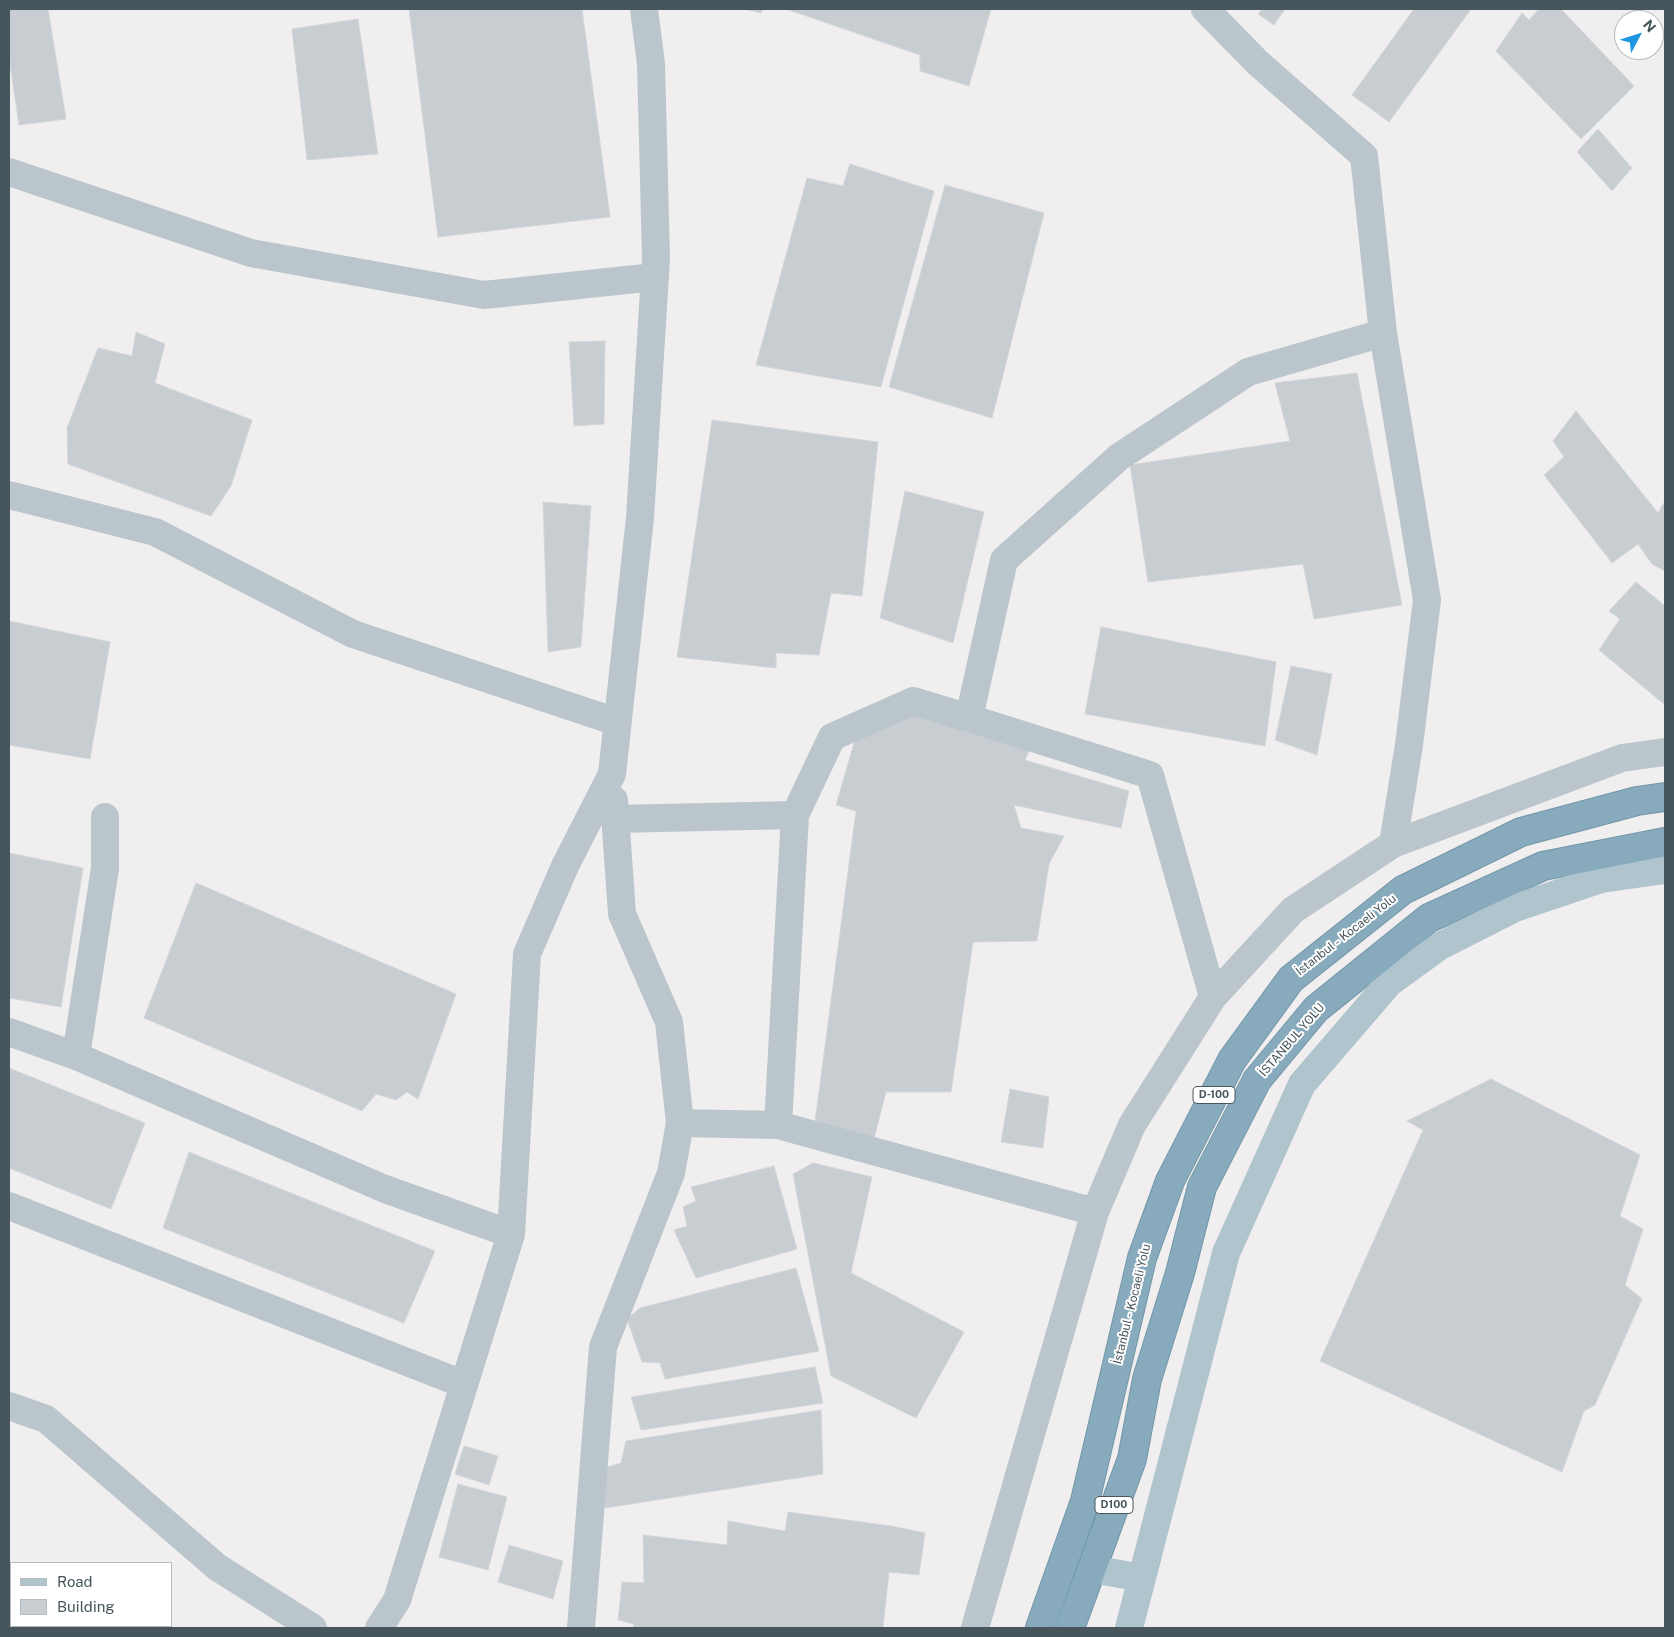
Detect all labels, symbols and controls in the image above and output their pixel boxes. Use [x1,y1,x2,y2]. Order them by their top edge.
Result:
north arrow [1614,10,1664,60]
text: N [1640,17,1659,35]
street label: İstanbul - Kocaeli Yolu [1293,891,1399,979]
street label: İSTANBUL YOLU [1256,1001,1328,1079]
road number: D-100 [1193,1086,1235,1104]
street label: İstanbul - Kocaeli Yolu [1110,1242,1154,1366]
road number: D100 [1095,1496,1133,1514]
legend [10,1562,172,1627]
text: Road [57,1573,93,1590]
text: Building [57,1598,115,1615]

